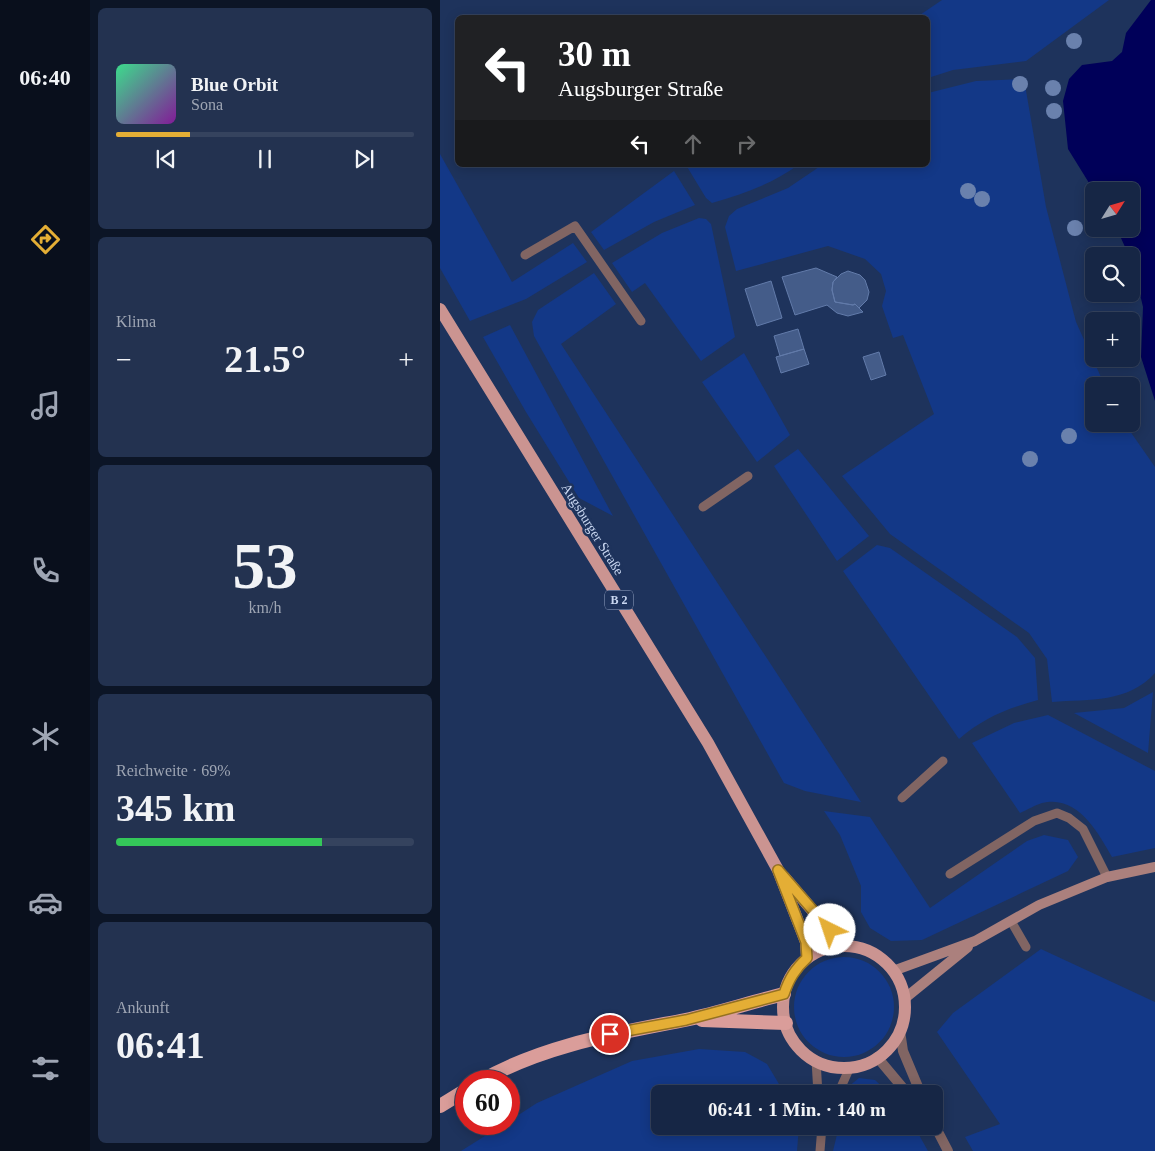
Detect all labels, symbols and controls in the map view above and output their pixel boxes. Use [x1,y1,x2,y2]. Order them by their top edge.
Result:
icon: left [475,35,540,100]
text: 30 m [558,35,631,74]
text: 06:40 [19,65,71,90]
text: Blue Orbit [191,74,278,95]
text: Augsburger Straße [558,76,723,101]
text: Sona [191,96,223,113]
icon: left [626,130,654,158]
icon: ahead [679,130,707,158]
icon: right [732,130,760,158]
icon: previous [152,145,180,173]
icon: pause [251,145,279,173]
icon: next [350,145,378,173]
north arrow [1085,182,1140,238]
map controls [1085,182,1140,432]
icon: directions [28,222,63,257]
button: search [1085,247,1140,302]
button: + [1085,312,1140,367]
text: Klima [116,313,156,330]
text: 21.5° [224,338,306,380]
text: − [116,344,132,375]
text: + [398,344,414,375]
button: − [1085,377,1140,432]
icon: music [28,388,63,423]
street label: Augsburger Straße [558,481,627,578]
text: 53 [233,530,298,602]
icon: phone [28,553,63,588]
road number: B 2 [605,590,633,610]
text: km/h [249,599,281,616]
icon: climate [28,719,63,754]
text: Reichweite · 69% [116,762,231,779]
text: 345 km [116,787,235,829]
icon: car [28,885,63,920]
position arrow [803,903,855,955]
text: Ankunft [116,999,169,1016]
pin [589,1013,631,1055]
icon: arrive [596,1020,624,1048]
text: 06:41 [116,1024,205,1066]
icon: filters [28,1051,63,1086]
speed limit sign: 60 [455,1070,520,1135]
text: 06:41 · 1 Min. · 140 m [708,1099,886,1120]

